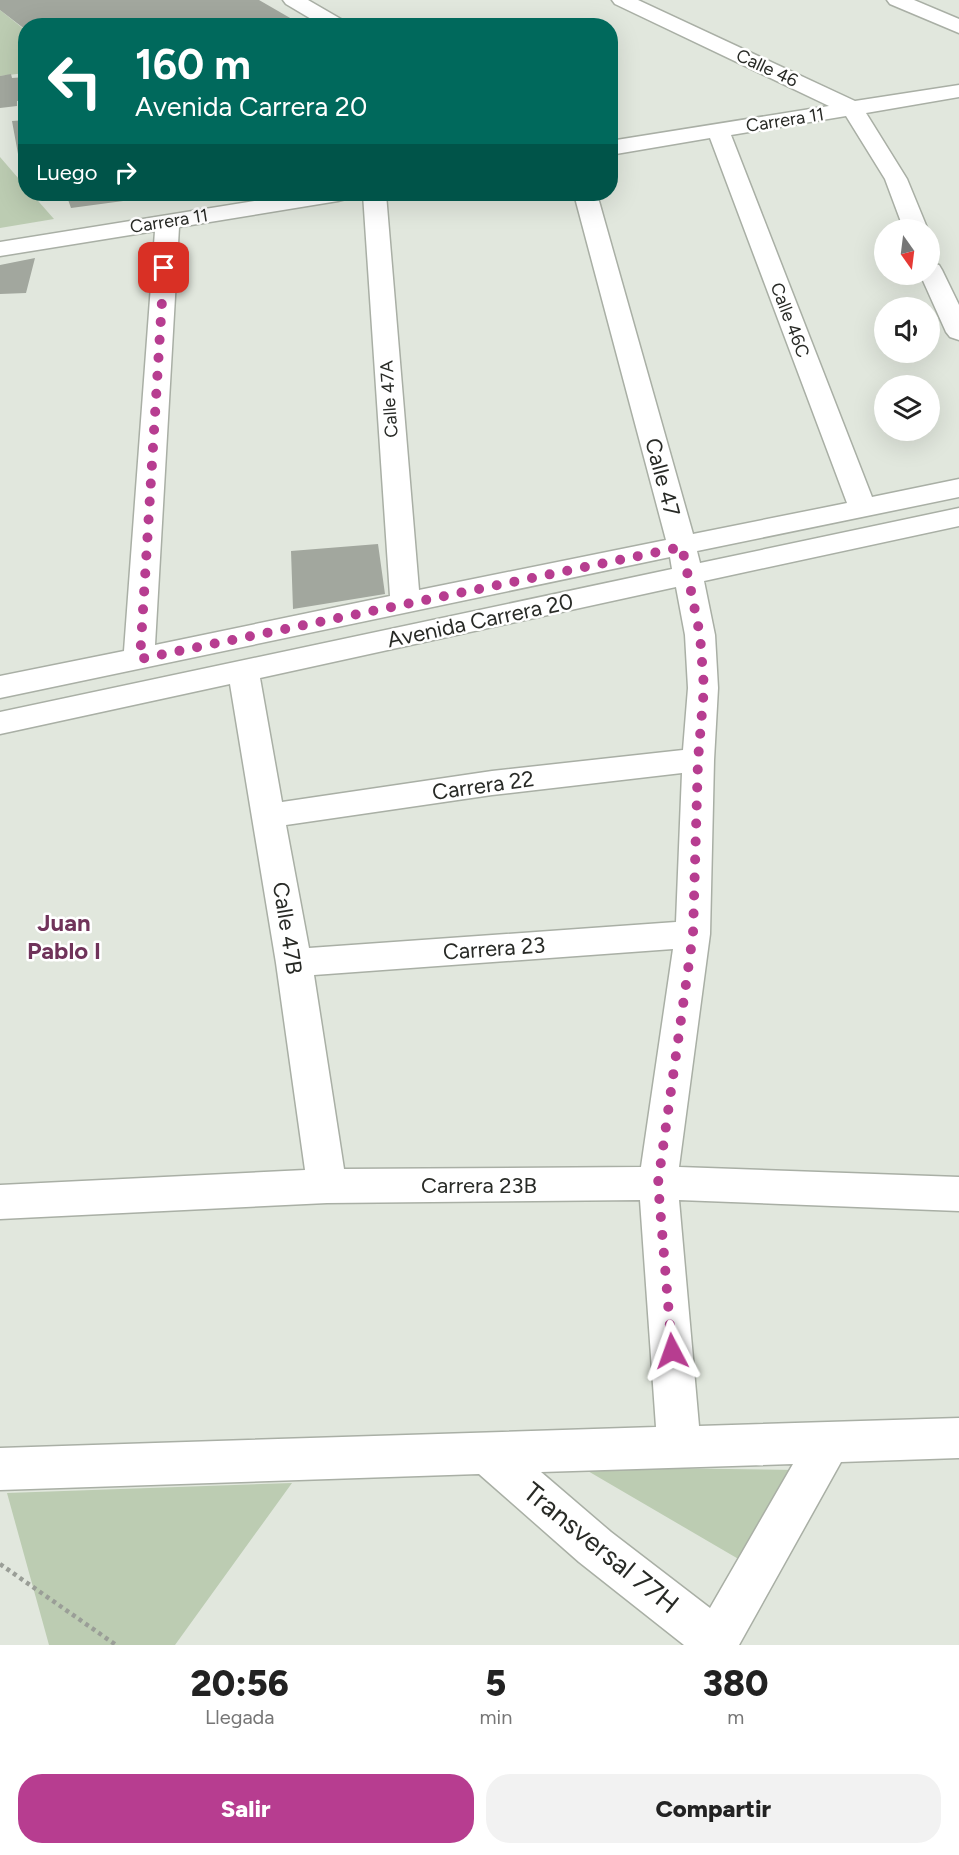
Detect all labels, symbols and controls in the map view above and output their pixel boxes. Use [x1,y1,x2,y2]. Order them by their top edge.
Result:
text: 160 m [135,39,251,90]
icon: left [36,42,114,120]
street label: Calle 46 [733,44,801,92]
text: Avenida Carrera 20 [135,90,367,123]
street label: Carrera 11 [744,103,826,137]
icon: right [109,156,142,189]
text: Luego [36,159,97,186]
street label: Carrera 11 [128,204,210,238]
north arrow [874,219,940,285]
map controls [874,219,940,441]
pin [138,242,189,293]
icon: arrive [147,251,180,284]
street label: Calle 46C [766,279,814,361]
button: sound [874,297,940,363]
street label: Calle 47A [375,360,403,438]
button: layers [874,375,940,441]
street label: Calle 47 [639,435,686,519]
street label: Avenida Carrera 20 [385,588,575,653]
street label: Carrera 22 [430,765,536,806]
street label: Calle 47B [267,880,308,976]
district label: Juan Pablo I [27,908,101,965]
street label: Carrera 23 [442,931,546,966]
street label: Carrera 23B [421,1172,537,1199]
position arrow [640,1319,704,1383]
street label: Transversal 77H [517,1475,686,1620]
text: 20:56 [191,1662,289,1705]
text: 5 [485,1662,506,1705]
text: 380 [703,1662,768,1705]
text: Llegada [205,1705,275,1729]
text: min [479,1705,512,1729]
text: m [727,1705,744,1729]
button: Salir [18,1774,474,1843]
button: Compartir [486,1774,941,1843]

